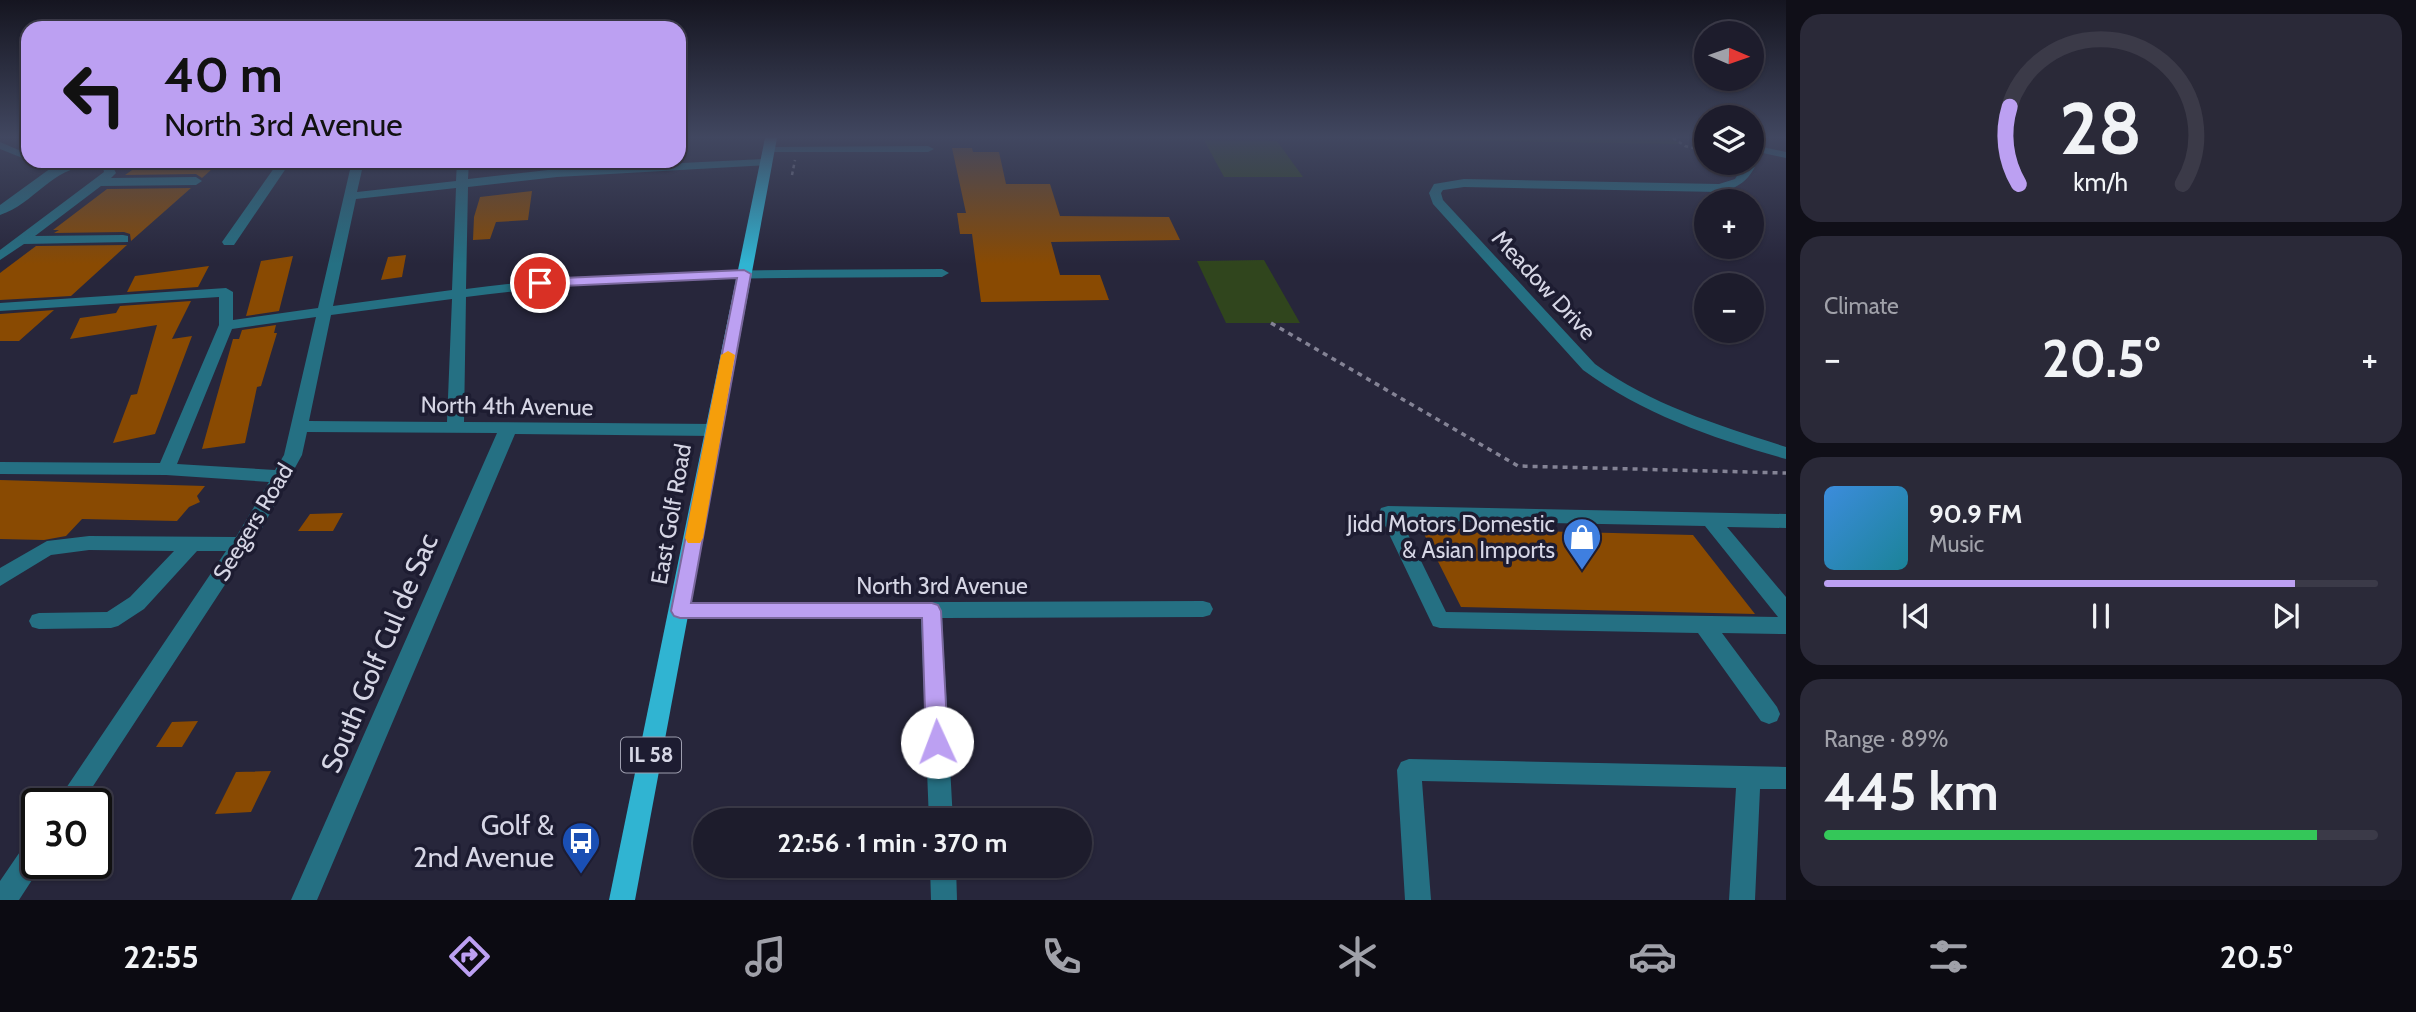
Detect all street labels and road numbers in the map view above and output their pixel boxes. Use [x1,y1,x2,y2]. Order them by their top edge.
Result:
street label: Meadow Drive [1486,224,1602,346]
street label: North 4th Avenue [420,390,594,422]
street label: East Golf Road [645,441,697,587]
street label: Seegers Road [207,458,299,586]
street label: South Golf Cul de Sac [313,528,445,778]
street label: North 3rd Avenue [856,572,1028,600]
road number: IL 58 [621,738,681,772]

